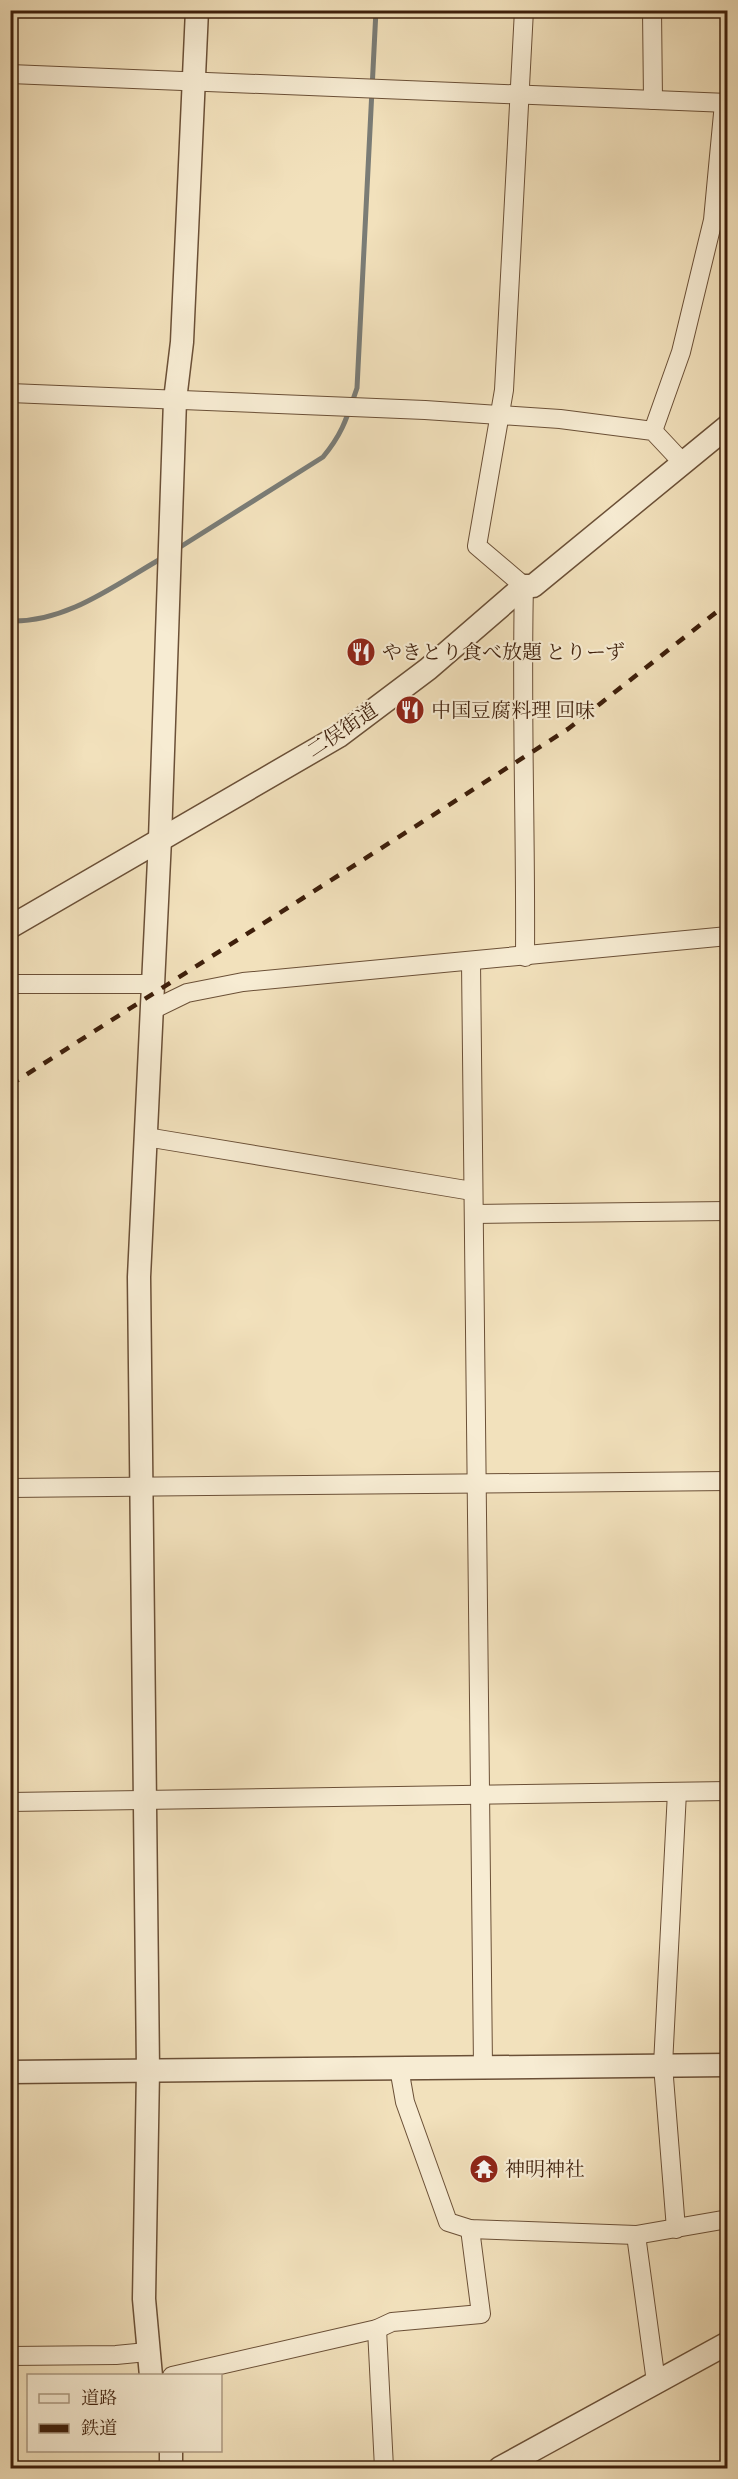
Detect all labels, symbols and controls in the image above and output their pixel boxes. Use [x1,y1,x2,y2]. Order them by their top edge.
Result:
restaurant icon: やきとり食べ放題 とりーず [345,636,377,668]
place label: やきとり食べ放題 とりーず [382,641,625,666]
restaurant icon: 中国豆腐料理 回味 [394,694,426,726]
street label: 二俣街道 [303,699,383,764]
place label: 中国豆腐料理 回味 [431,699,595,724]
temple icon: 神明神社 [468,2153,500,2185]
place label: 神明神社 [505,2158,585,2183]
legend [27,2374,222,2452]
text: 道路 [81,2387,117,2410]
text: 鉄道 [81,2417,117,2440]

